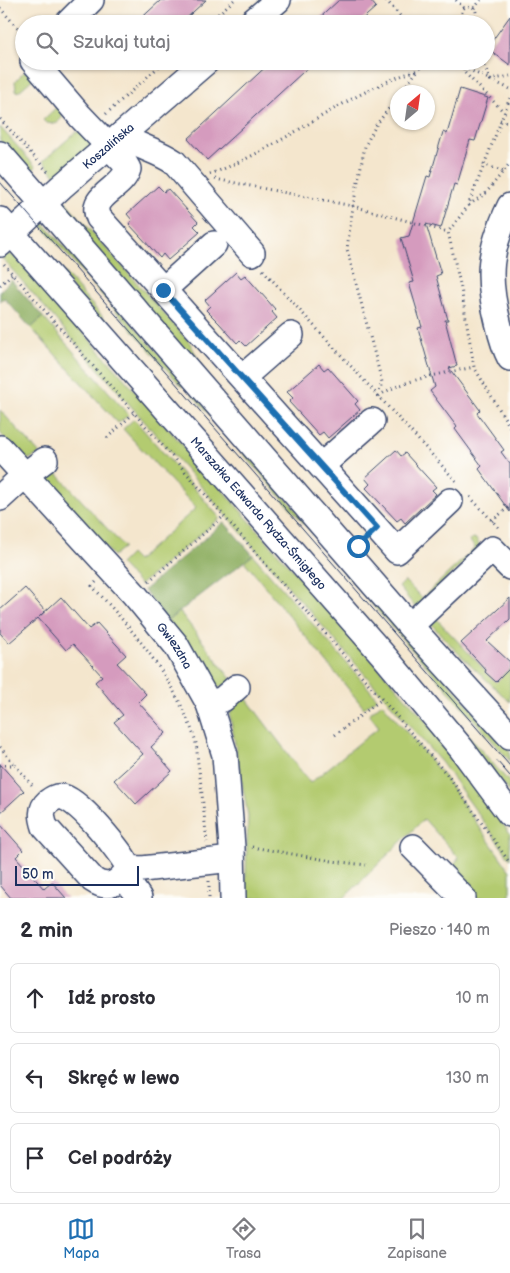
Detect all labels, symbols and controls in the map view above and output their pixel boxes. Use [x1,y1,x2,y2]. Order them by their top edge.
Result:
search box [15,15,495,70]
icon: search [33,29,61,57]
text: Szukaj tutaj [73,31,170,54]
north arrow [390,85,435,130]
street label: Koszalińska [79,120,137,172]
route end [152,279,175,302]
street label: Marszałka Edwarda Rydza-Śmigłego [187,434,330,593]
route start [347,535,370,558]
street label: Gwiezdna [153,620,195,672]
scale bar [15,863,139,886]
text: 50 m [22,866,54,883]
text: 2 min [20,918,73,943]
text: Pieszo · 140 m [389,921,490,940]
icon: ahead [21,984,49,1012]
text: Idź prosto [68,987,156,1010]
text: 10 m [456,989,489,1008]
icon: left [21,1064,49,1092]
text: Skręć w lewo [68,1067,180,1090]
text: 130 m [446,1069,489,1088]
icon: arrive [21,1144,49,1172]
text: Cel podróży [68,1147,172,1170]
tab: Mapa [63,1215,99,1262]
tab: Trasa [226,1215,261,1262]
tab: Zapisane [388,1215,447,1262]

